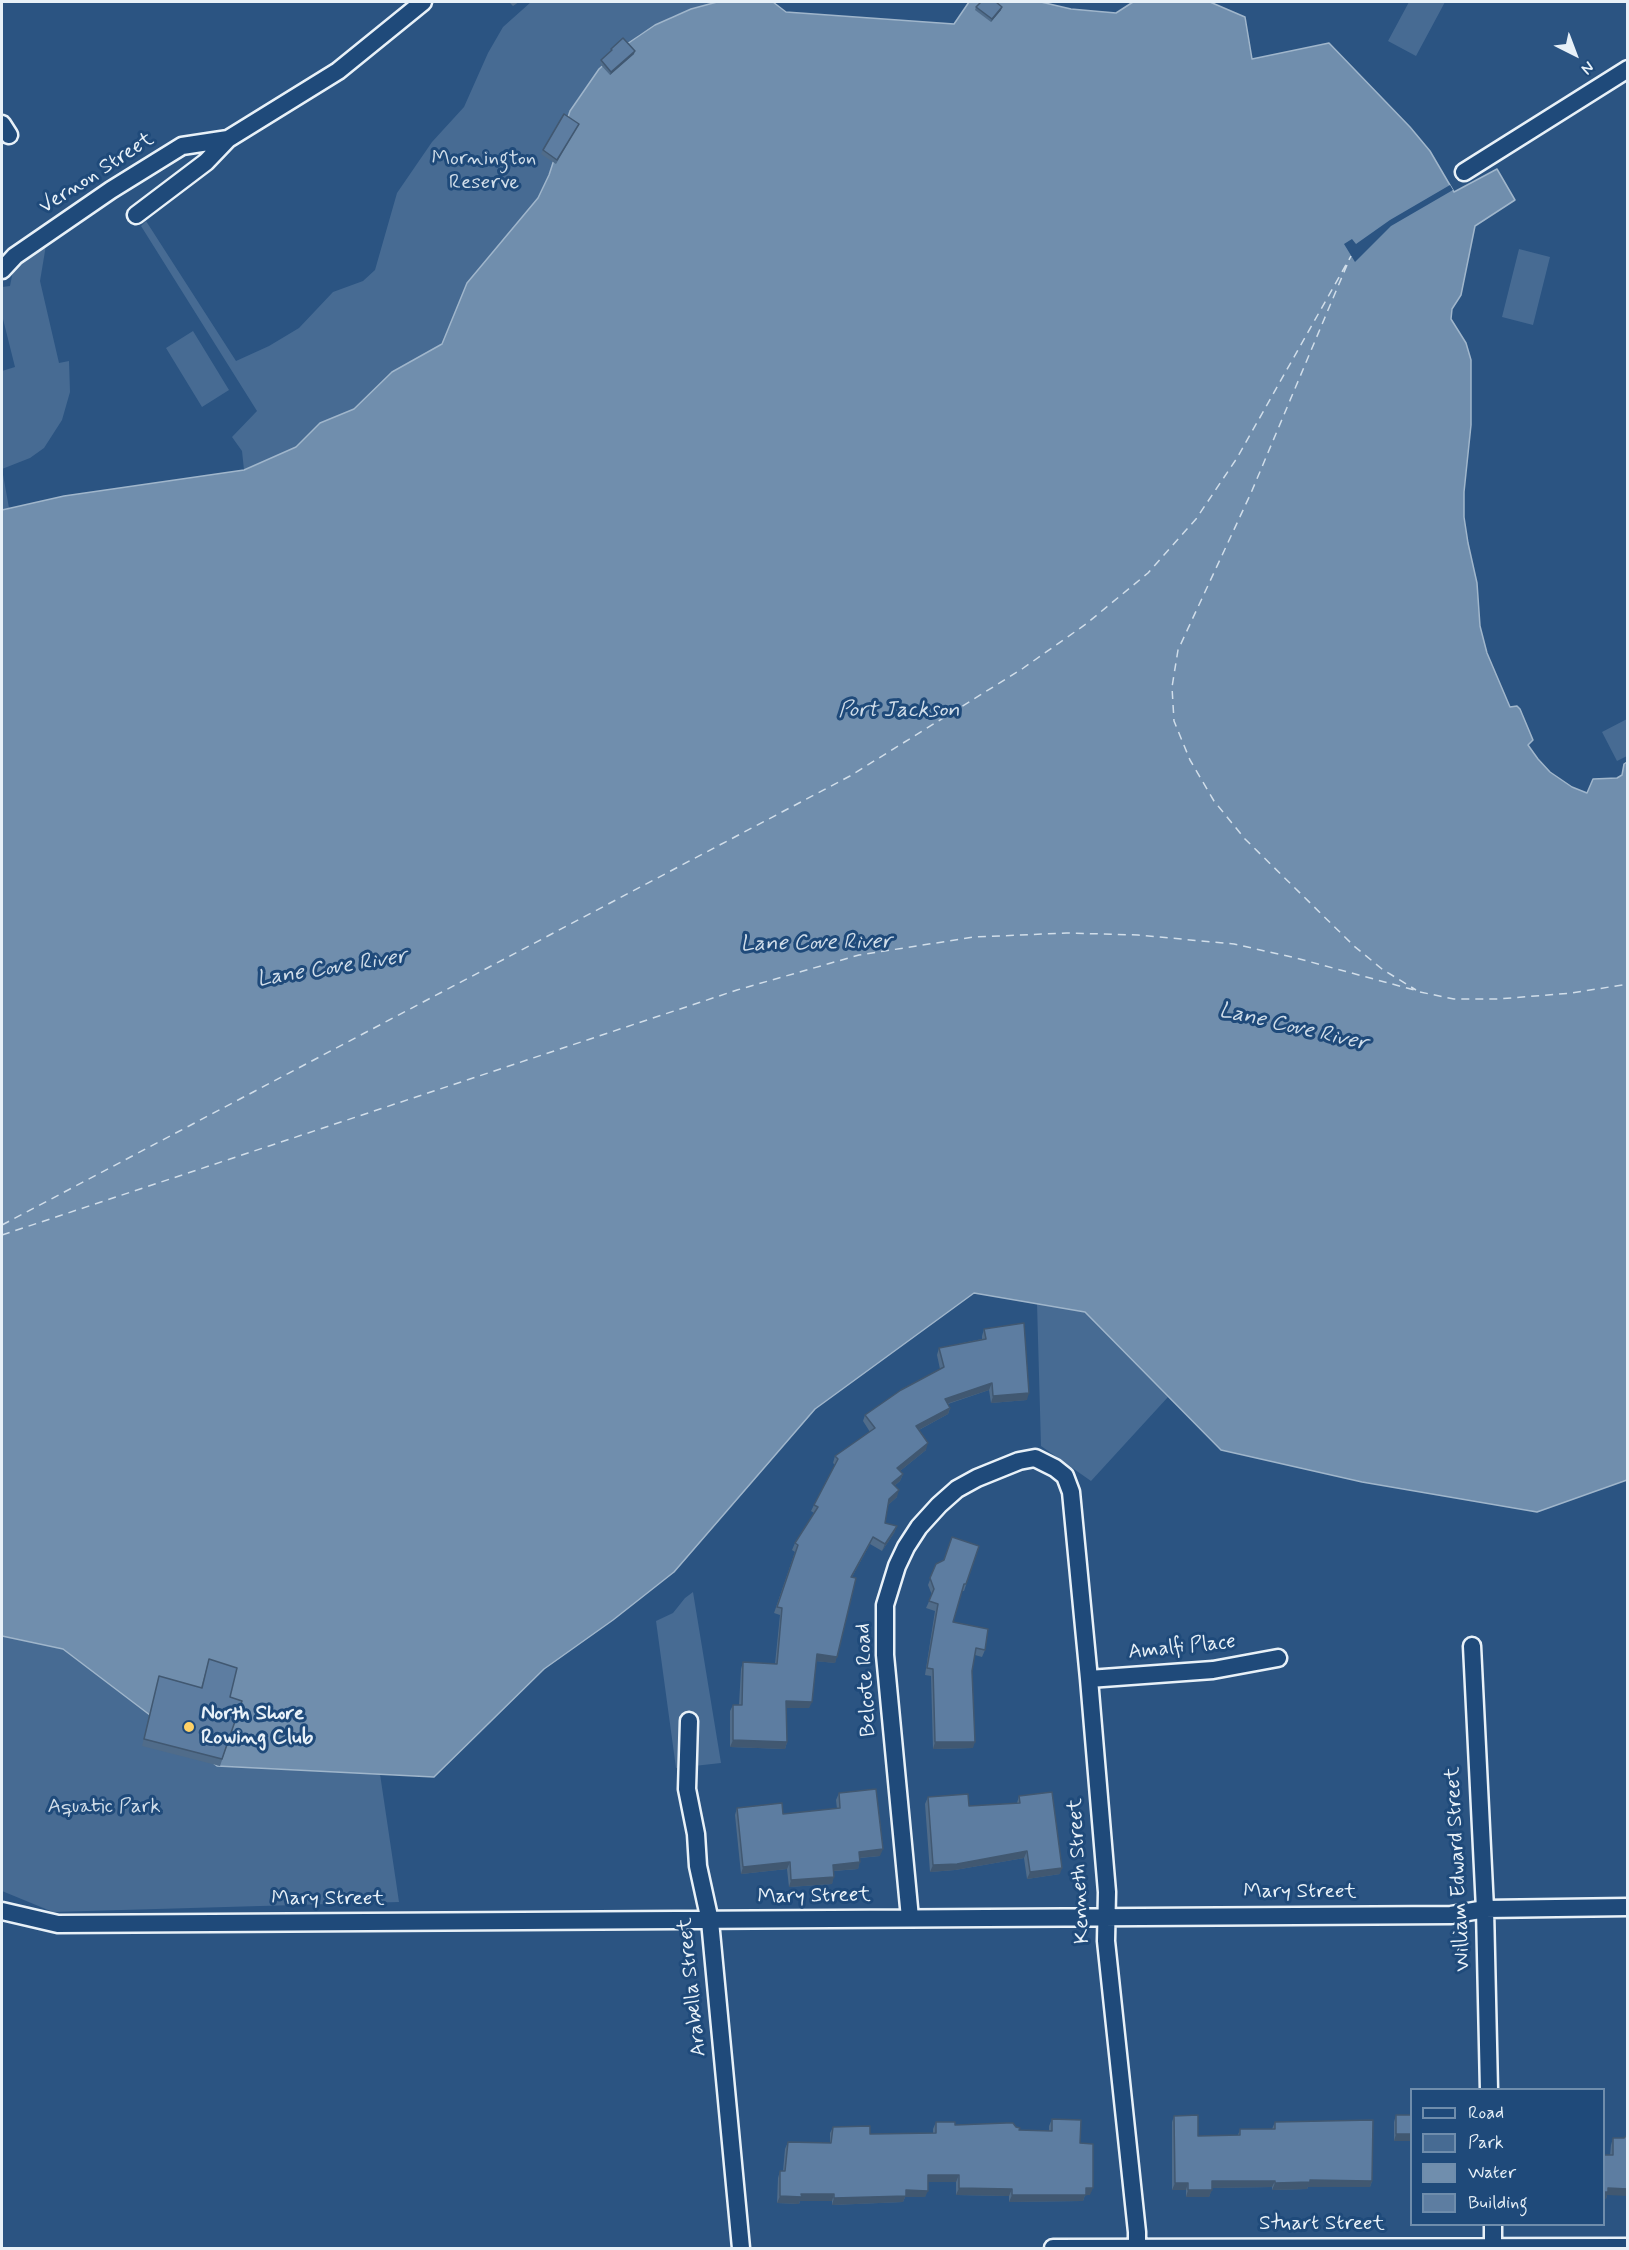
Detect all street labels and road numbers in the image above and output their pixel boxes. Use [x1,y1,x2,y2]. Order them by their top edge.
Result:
street label: Vernon Street [35,128,159,220]
street label: Belcote Road [851,1623,883,1737]
street label: Amalfi Place [1127,1630,1237,1666]
street label: William Edward Street [1441,1766,1477,1972]
street label: Kenneth Street [1064,1798,1096,1944]
street label: Mary Street [1243,1880,1357,1906]
street label: Mary Street [757,1883,871,1911]
street label: Mary Street [271,1887,385,1913]
street label: Arabella Street [673,1916,713,2058]
street label: Stuart Street [1259,2212,1385,2238]

